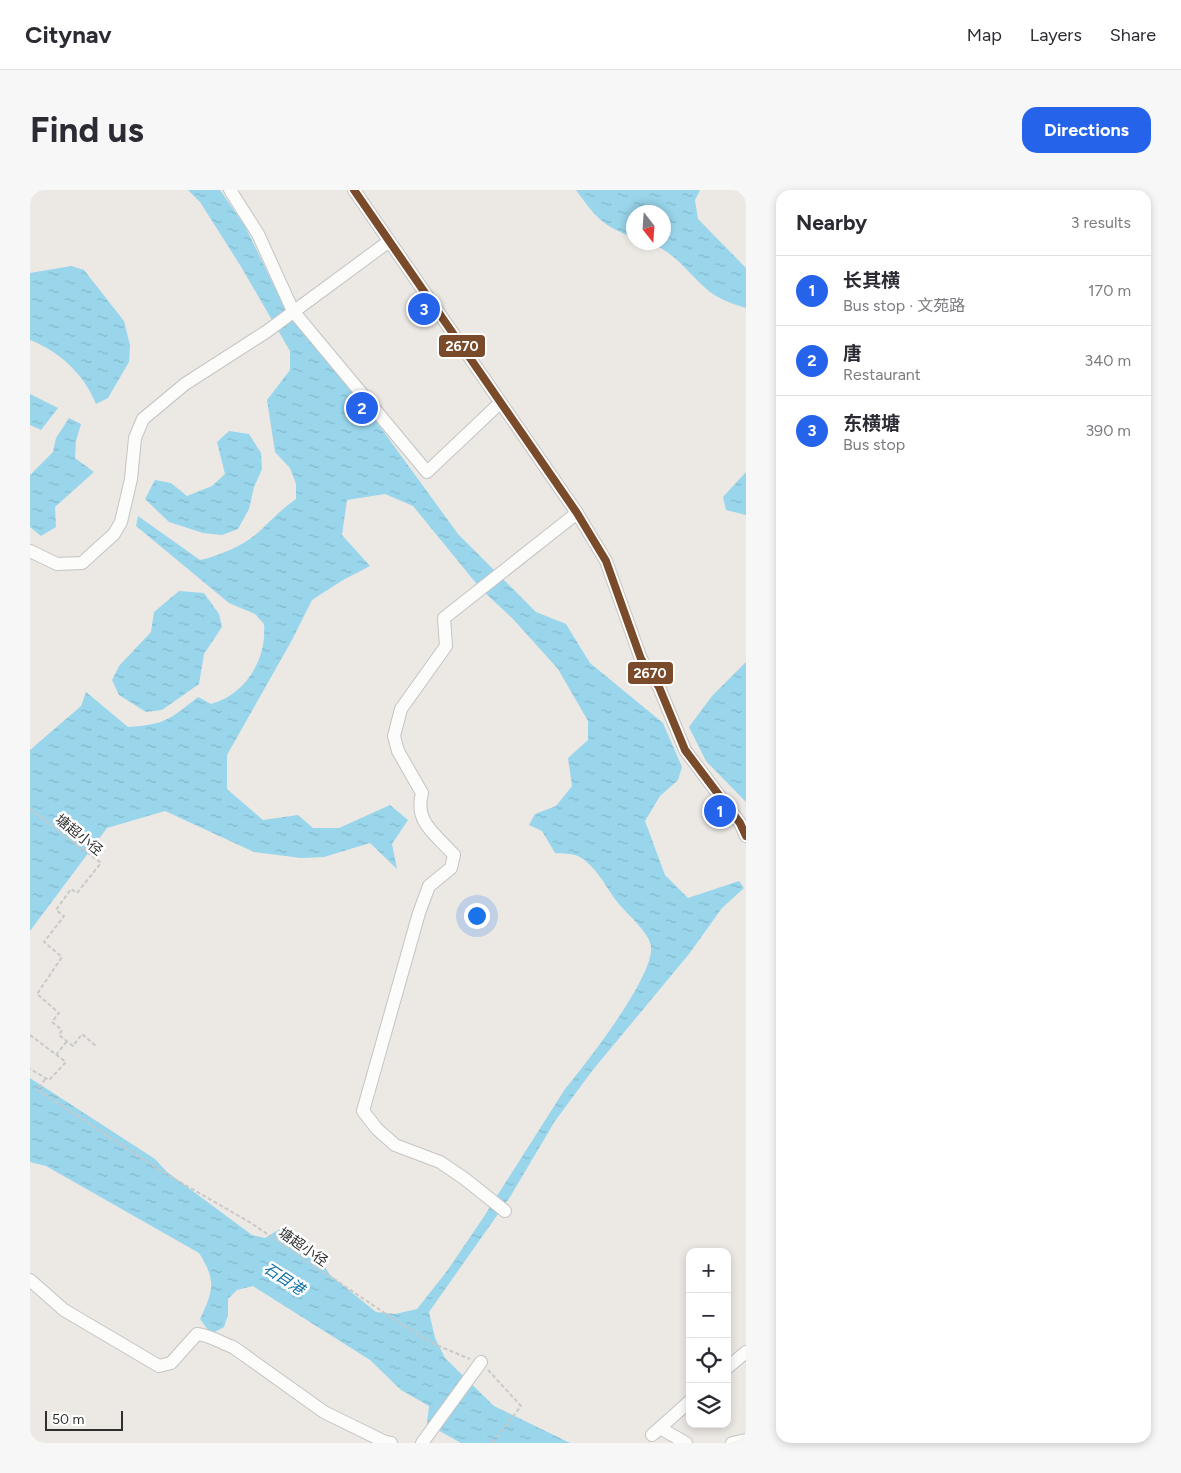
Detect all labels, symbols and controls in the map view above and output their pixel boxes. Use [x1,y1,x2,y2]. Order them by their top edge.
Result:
text: Citynav [25,20,112,49]
text: Map [967,24,1002,46]
text: Layers [1030,24,1082,46]
text: Share [1110,24,1156,46]
button: Directions [1022,107,1151,153]
text: Find us [30,109,144,151]
north arrow [626,205,671,250]
text: Nearby [796,210,867,235]
text: 3 results [1071,213,1131,232]
text: 长其横 [843,269,900,292]
text: 1 [809,281,815,300]
text: 170 m [1088,281,1131,300]
pin: 3 [408,290,440,328]
text: Bus stop · 文苑路 [843,296,965,315]
line badge: 2670 [438,334,486,358]
text: 2670 [445,338,479,355]
text: 唐 [843,342,862,365]
text: 2 [807,351,817,370]
text: 340 m [1085,351,1131,370]
text: Restaurant [843,365,921,384]
pin: 2 [346,389,378,427]
text: 东横塘 [843,412,900,435]
text: 3 [808,421,816,440]
text: 390 m [1085,421,1131,440]
text: Bus stop [843,435,905,454]
line badge: 2670 [627,661,674,685]
text: 2670 [633,665,667,682]
pin: 1 [704,792,736,830]
street label: 塘超小径 [52,811,106,859]
your location [464,903,490,929]
street label: 塘超小径 [275,1224,331,1270]
map controls [686,1248,731,1428]
button: + [686,1248,731,1293]
water label: 石目港 [260,1259,309,1300]
button: − [686,1293,731,1338]
button: locate [686,1338,731,1383]
button: layers [686,1383,731,1428]
scale bar [45,1408,122,1431]
text: 50 m [52,1411,84,1428]

